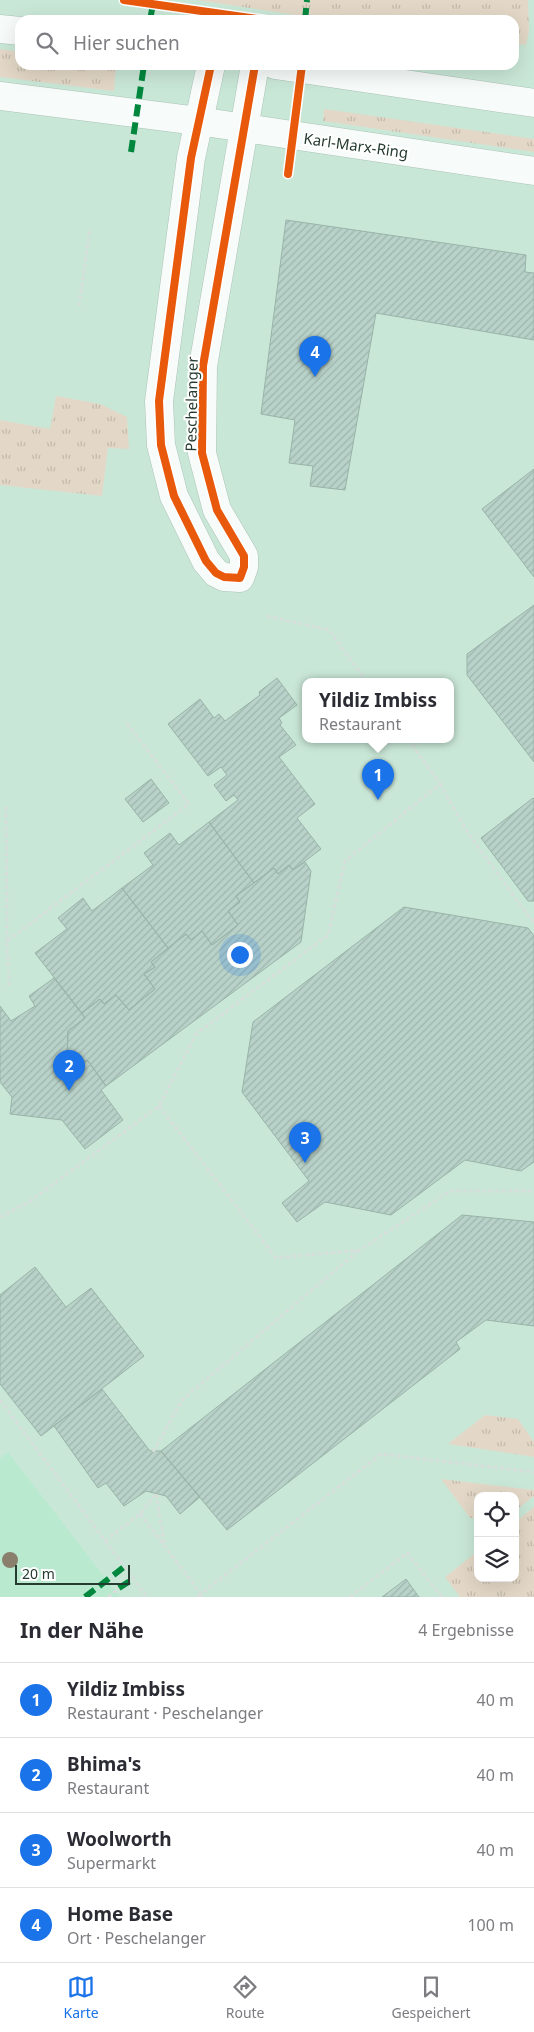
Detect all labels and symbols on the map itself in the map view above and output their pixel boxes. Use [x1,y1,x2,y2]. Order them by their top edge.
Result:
street label: Karl-Marx-Ring [302,128,410,162]
pin: 4 [299,336,331,377]
street label: Peschelanger [180,356,202,452]
pin: 1 [362,759,394,800]
your location [227,942,253,968]
pin: 2 [53,1050,85,1091]
pin: 3 [289,1122,321,1163]
scale bar [15,1562,130,1585]

